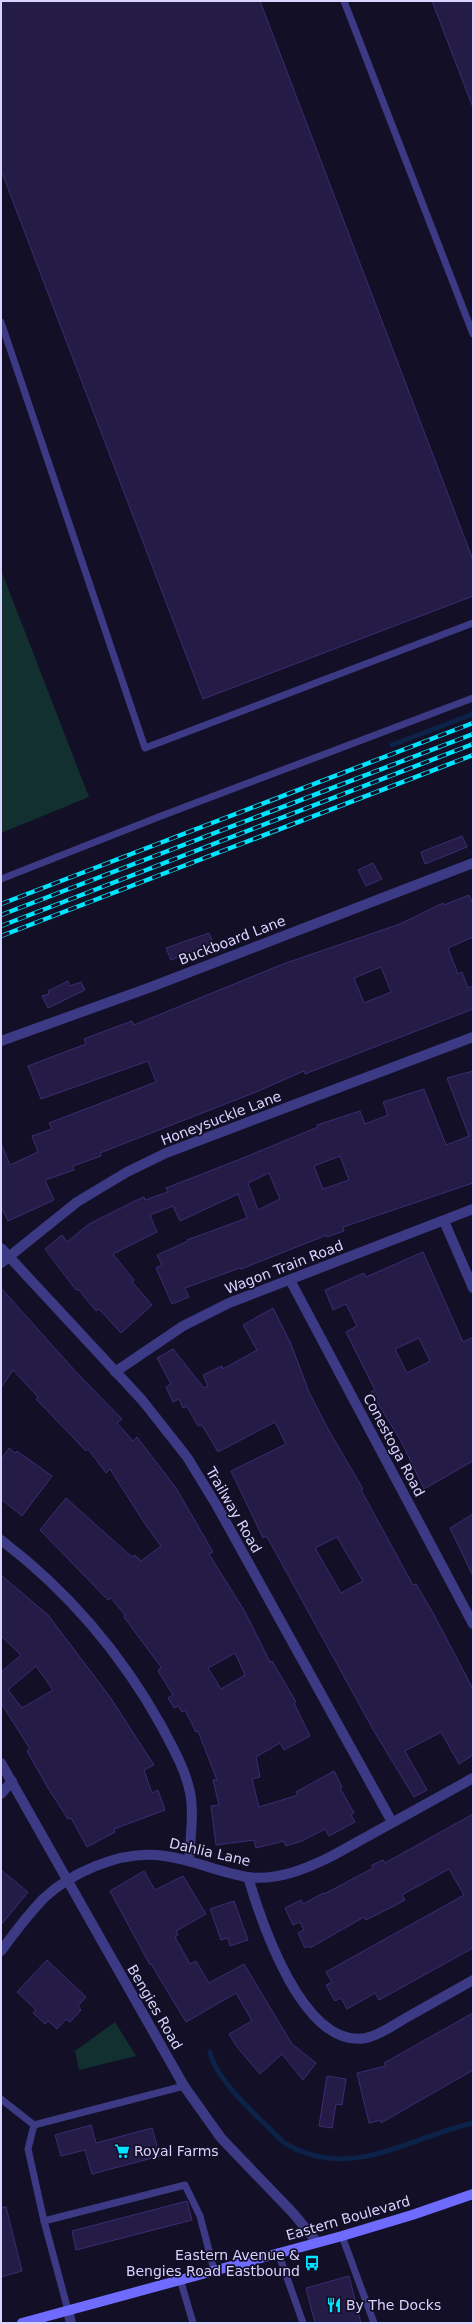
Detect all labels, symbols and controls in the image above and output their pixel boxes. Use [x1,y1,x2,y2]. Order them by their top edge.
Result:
street label: Buckboard Lane [176,912,288,968]
street label: Honeysuckle Lane [159,1088,283,1148]
street label: Wagon Train Road [223,1237,345,1297]
street label: Conestoga Road [360,1391,428,1499]
street label: Trailway Road [202,1463,265,1556]
street label: Dahlia Lane [168,1835,252,1869]
street label: Bengies Road [124,1962,186,2052]
supermarket icon: Royal Farms [113,2142,131,2160]
place label: Royal Farms [134,2143,219,2159]
street label: Eastern Boulevard [284,2193,412,2243]
place label: Eastern Avenue & Bengies Road Eastbound [126,2247,300,2279]
bus stop icon: Eastern Avenue & Bengies Road Eastbound [303,2254,321,2272]
restaurant icon: By The Docks [325,2296,343,2314]
place label: By The Docks [346,2297,441,2313]

